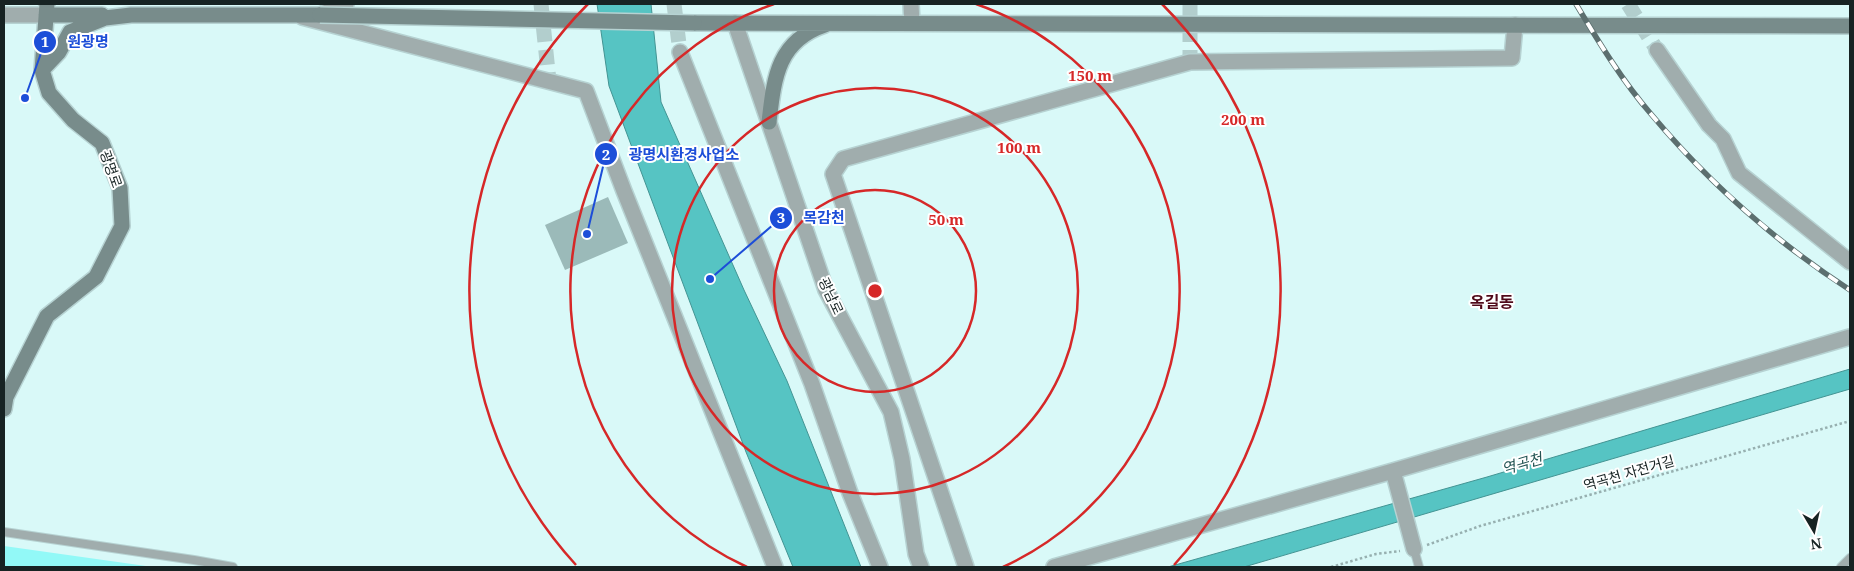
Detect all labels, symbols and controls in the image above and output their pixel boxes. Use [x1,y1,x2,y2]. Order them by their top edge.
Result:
callout: 원광명 [33,27,119,57]
text: 1 [41,31,49,51]
text: 원광명 [67,31,109,51]
text: 150 m [1068,65,1112,85]
text: 200 m [1221,109,1265,129]
text: 100 m [997,137,1041,157]
callout: 광명시환경사업소 [593,139,749,169]
text: 2 [602,144,610,164]
text: 광명시환경사업소 [629,144,739,164]
street label: 광명로 [96,147,127,190]
callout: 목감천 [768,203,855,233]
text: 3 [777,207,785,227]
text: 목감천 [803,207,845,227]
text: 50 m [928,209,964,229]
street label: 광남로 [815,274,848,317]
centre of rings [866,282,884,300]
district label: 옥길동 [1470,291,1514,313]
water label: 역곡천 [1499,447,1546,478]
street label: 역곡천 자전거길 [1581,450,1677,495]
north arrow [1789,506,1839,556]
text: N [1809,534,1823,555]

